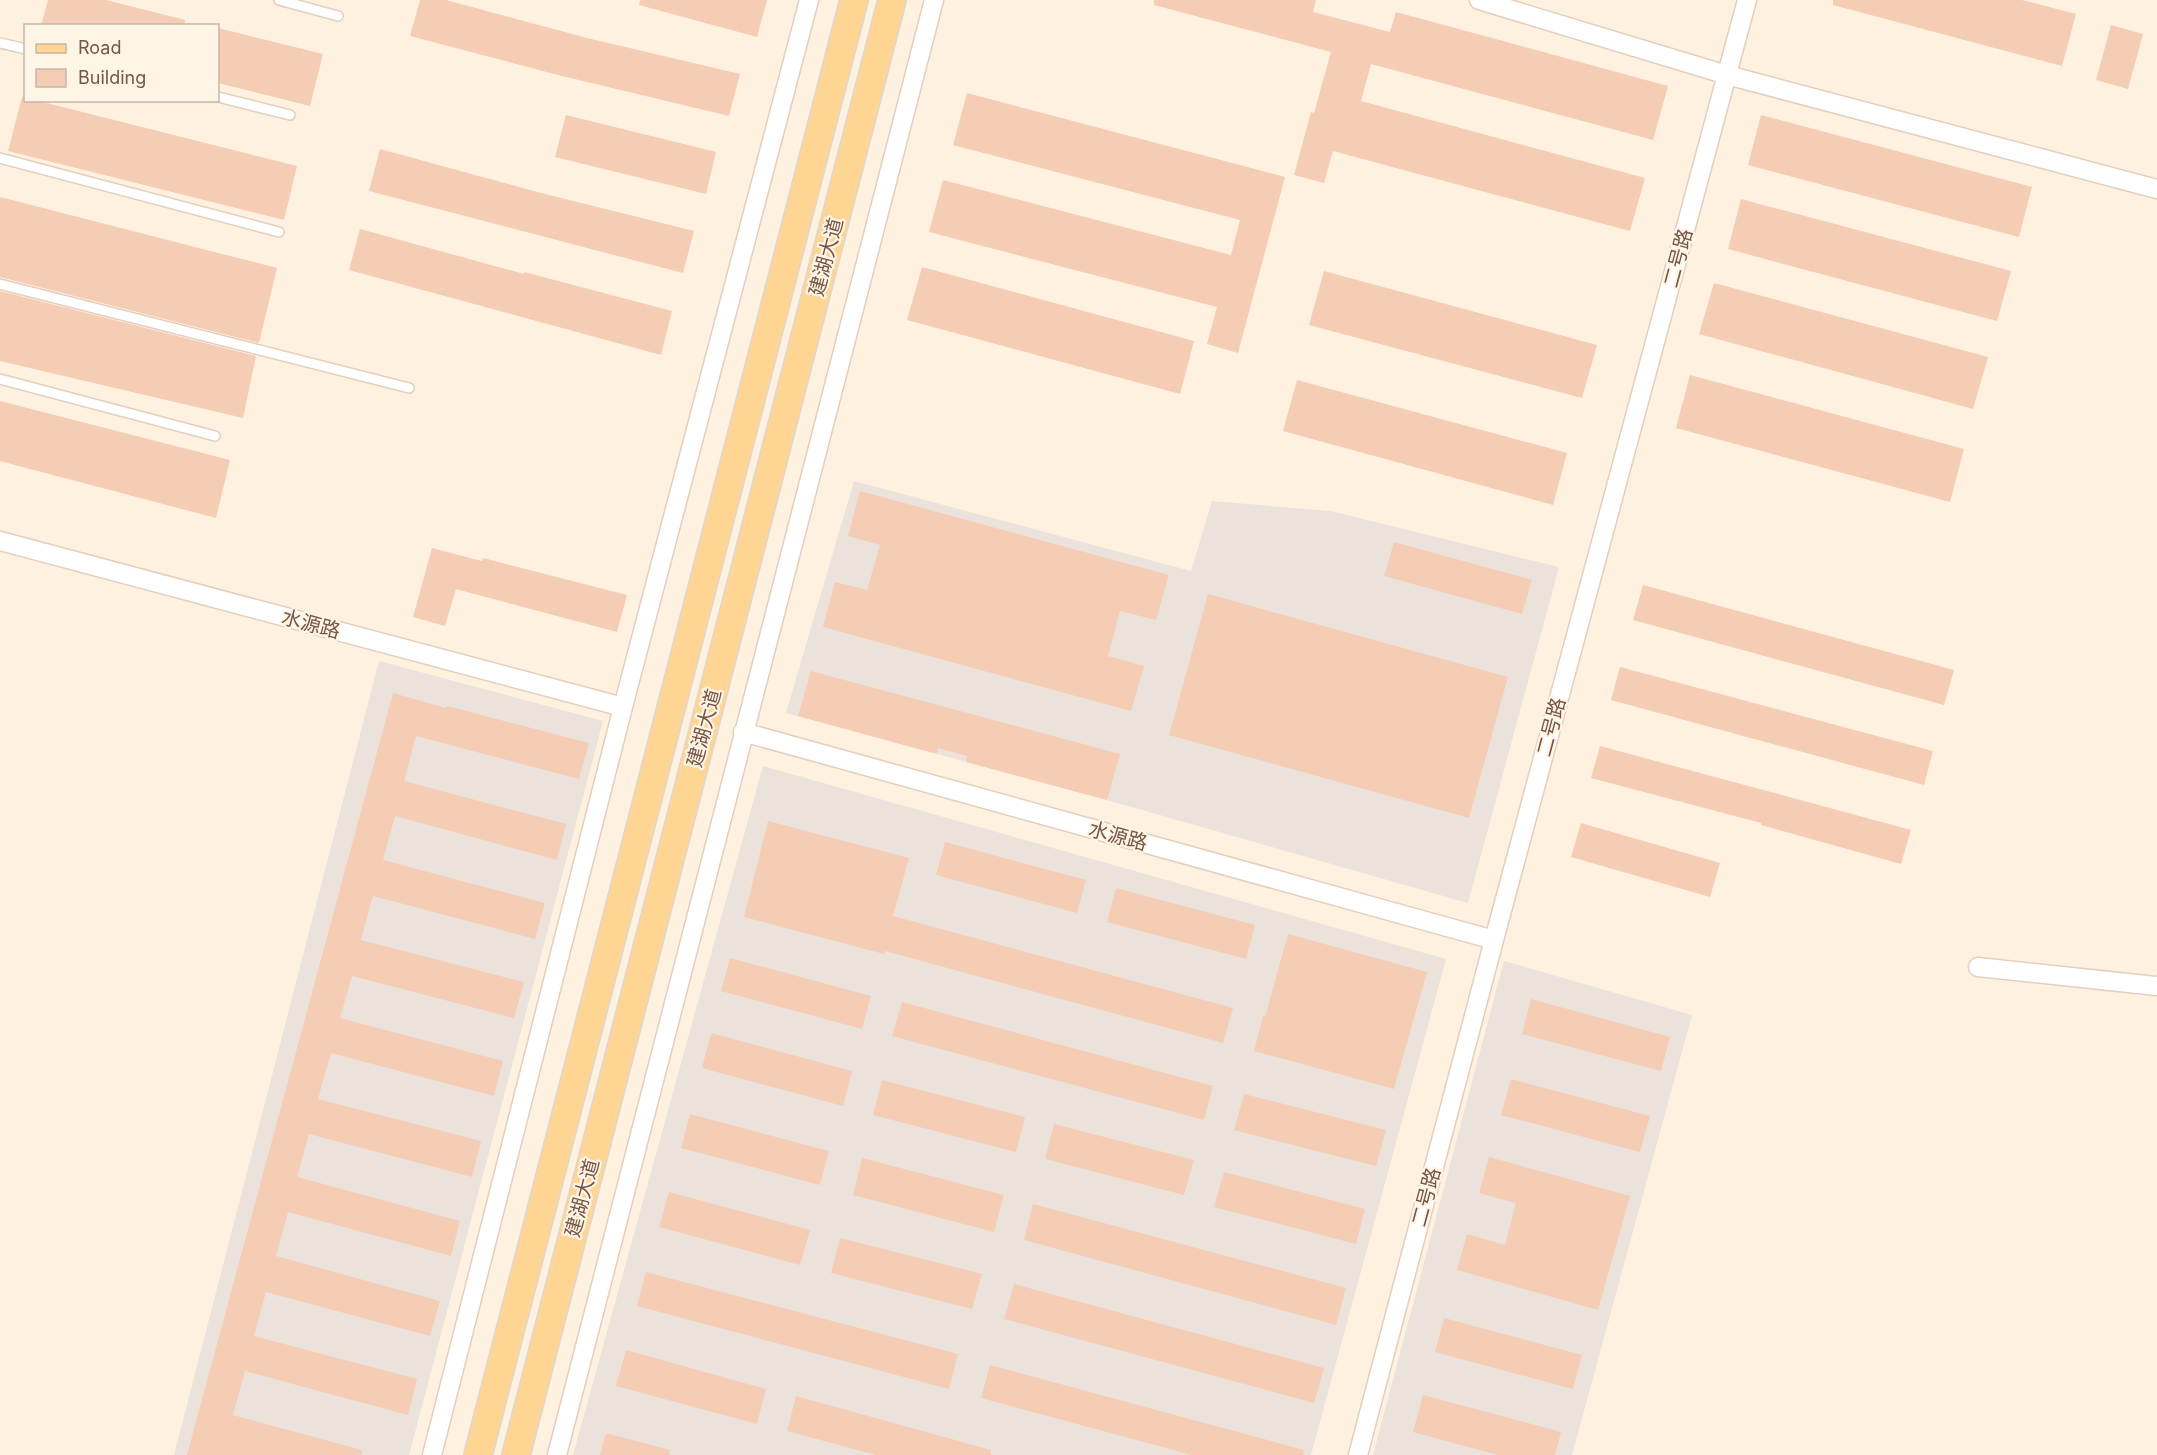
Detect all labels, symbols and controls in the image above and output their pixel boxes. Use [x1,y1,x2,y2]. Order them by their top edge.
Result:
legend [24,24,219,102]
text: Road [78,37,121,58]
text: Building [78,67,146,88]
street label: 建湖大道 [804,215,848,299]
street label: 二号路 [1659,226,1697,290]
street label: 水源路 [279,605,343,643]
street label: 建湖大道 [682,686,726,770]
street label: 二号路 [1532,695,1570,759]
street label: 水源路 [1086,817,1150,855]
street label: 建湖大道 [560,1156,604,1240]
street label: 二号路 [1407,1165,1445,1229]

